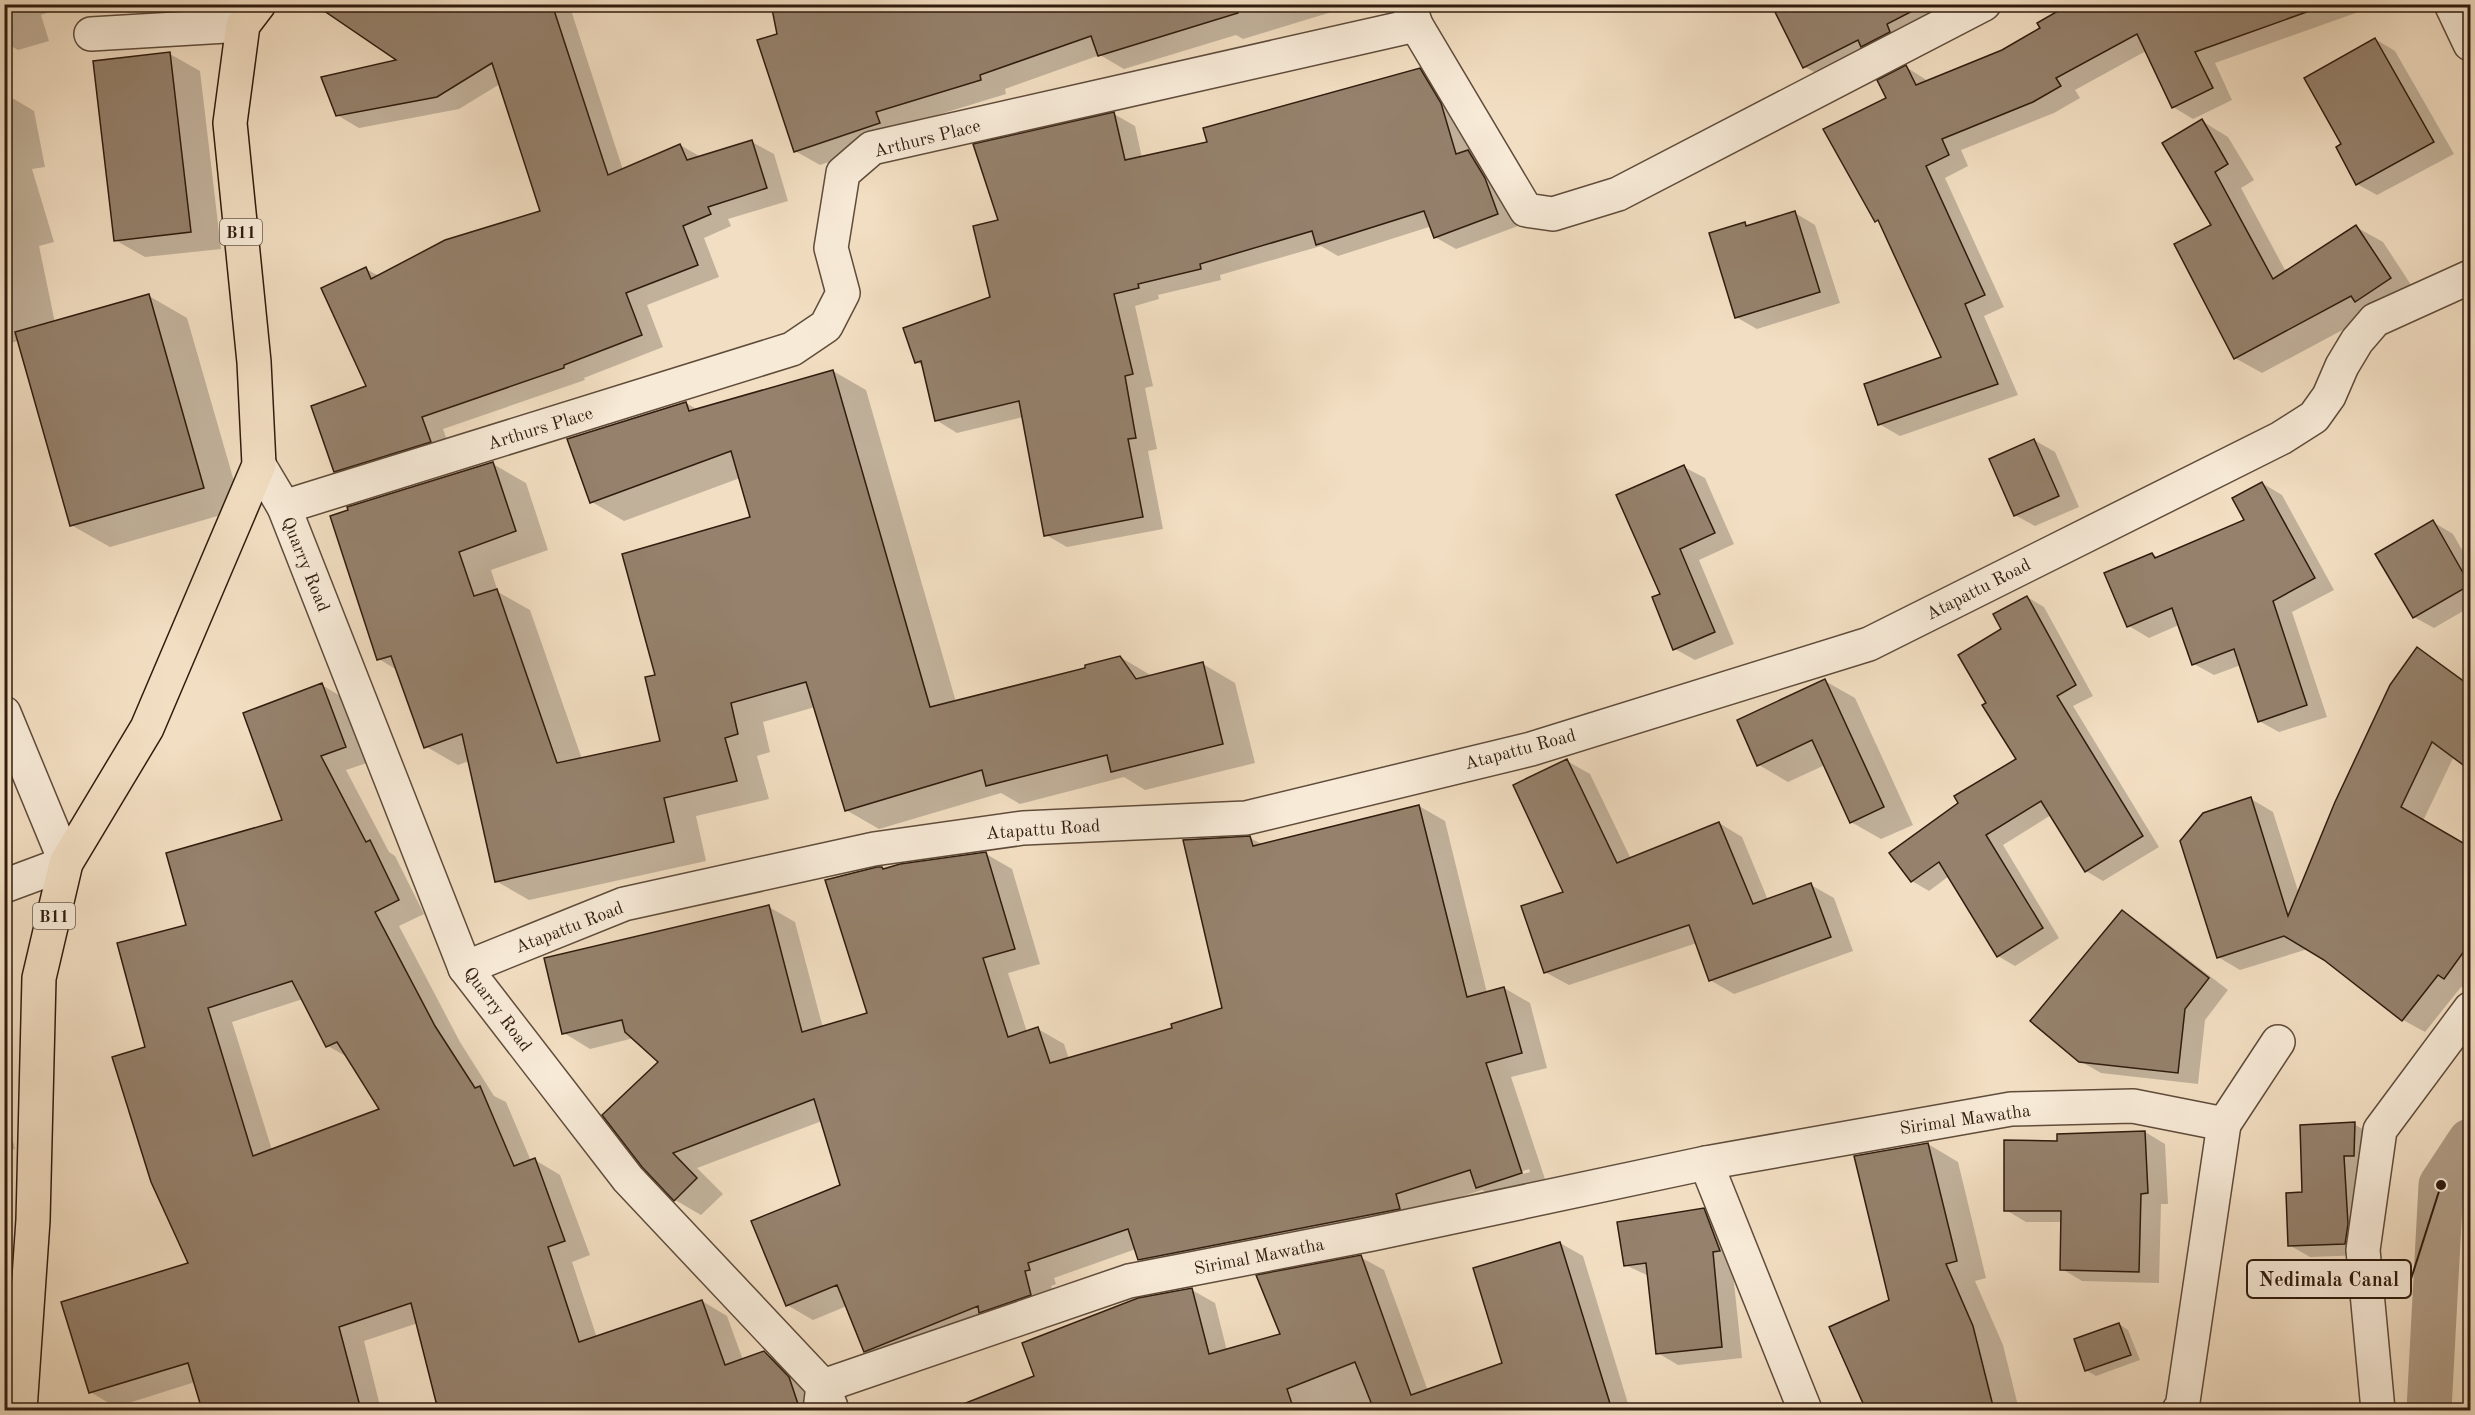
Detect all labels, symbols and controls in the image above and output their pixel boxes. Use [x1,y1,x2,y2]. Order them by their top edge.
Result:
street label: Arthurs Place [872,117,982,161]
road number: B11 [220,219,262,245]
street label: Arthurs Place [485,404,595,454]
street label: Quarry Road [278,514,332,614]
street label: Atapattu Road [1923,556,2034,624]
street label: Atapattu Road [1463,726,1578,773]
street label: Atapattu Road [985,817,1101,843]
street label: Atapattu Road [513,899,626,957]
road number: B11 [33,903,75,929]
street label: Quarry Road [460,964,535,1055]
street label: Sirimal Mawatha [1898,1102,2032,1138]
street label: Sirimal Mawatha [1193,1236,1326,1278]
callout: Nedimala Canal [2247,1260,2411,1298]
text: Nedimala Canal [2259,1271,2399,1291]

